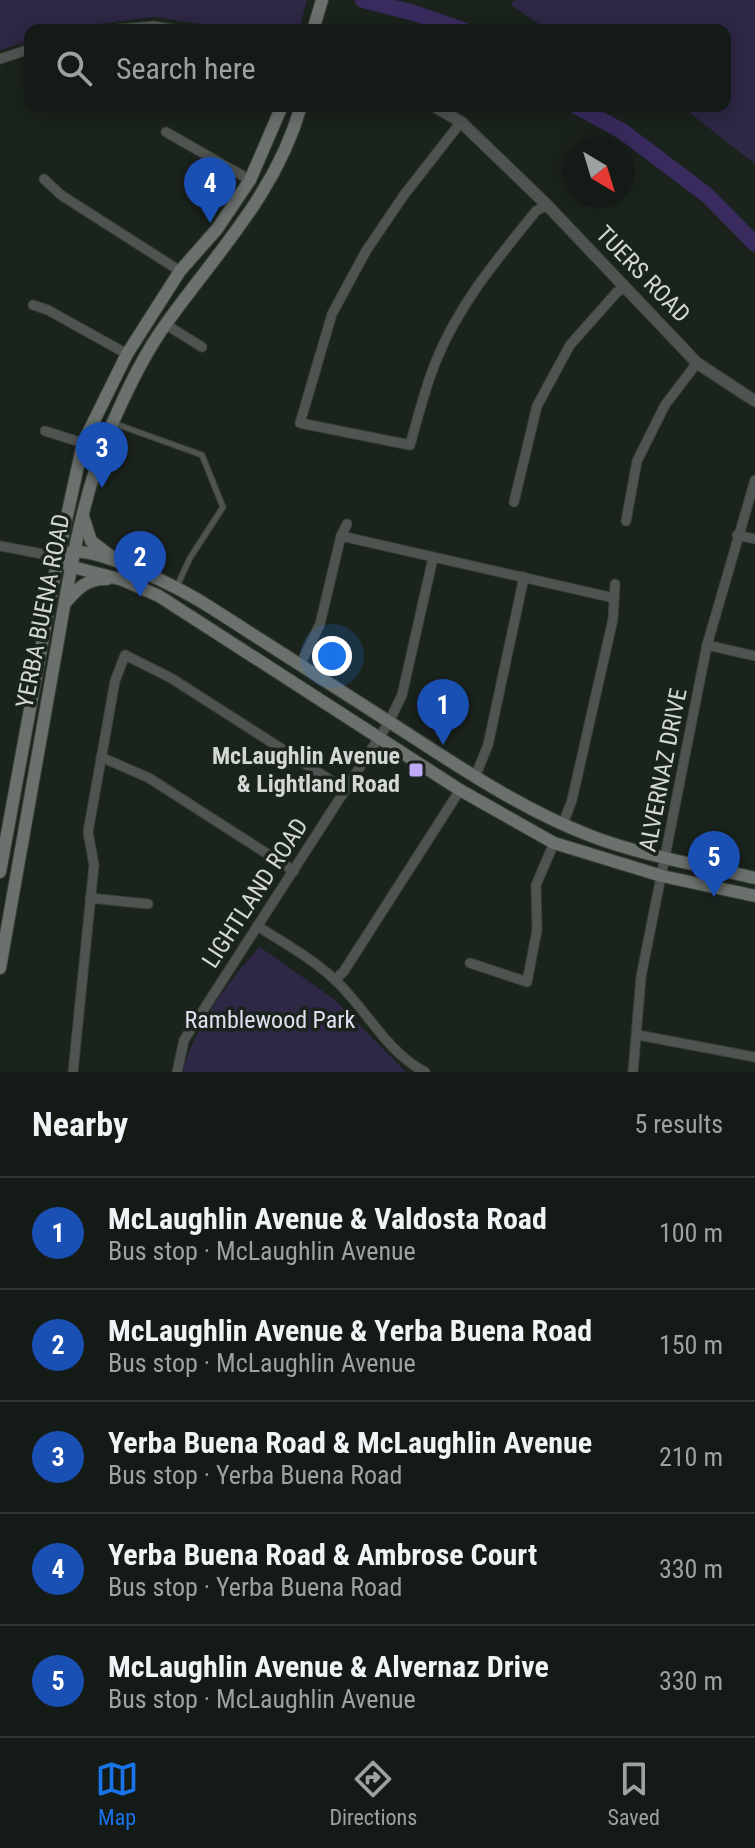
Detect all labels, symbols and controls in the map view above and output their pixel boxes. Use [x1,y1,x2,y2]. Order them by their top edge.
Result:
search box [24,24,731,112]
icon: search [52,46,96,90]
text: Search here [116,51,256,86]
north arrow [563,136,635,208]
pin: 4 [184,157,236,223]
street label: TUERS ROAD [590,220,696,328]
pin: 3 [76,422,128,488]
street label: YERBA BUENA ROAD [10,512,76,710]
pin: 2 [114,531,166,597]
your location [312,636,352,676]
pin: 1 [417,679,469,745]
street label: ALVERNAZ DRIVE [633,686,693,854]
place label: McLaughlin Avenue & Lightland Road [212,742,400,798]
marker: McLaughlin Avenue & Lightland Road [407,761,425,779]
street label: LIGHTLAND ROAD [196,813,314,973]
pin: 5 [688,831,740,897]
park label: Ramblewood Park [185,1006,356,1034]
text: Nearby [32,1104,128,1144]
text: 5 results [634,1109,723,1139]
text: McLaughlin Avenue & Valdosta Road [108,1201,547,1236]
text: 1 [51,1218,65,1248]
text: 100 m [659,1218,723,1248]
text: Bus stop · McLaughlin Avenue [108,1236,416,1266]
text: McLaughlin Avenue & Yerba Buena Road [108,1313,592,1348]
text: 2 [51,1330,65,1360]
text: 150 m [659,1330,723,1360]
text: Bus stop · McLaughlin Avenue [108,1348,416,1378]
text: Yerba Buena Road & McLaughlin Avenue [108,1425,592,1460]
text: 3 [51,1442,65,1472]
text: 210 m [659,1442,723,1472]
text: Bus stop · Yerba Buena Road [108,1460,402,1490]
text: Yerba Buena Road & Ambrose Court [108,1537,537,1572]
text: 4 [51,1554,65,1584]
text: 330 m [659,1554,723,1584]
text: Bus stop · Yerba Buena Road [108,1572,402,1602]
text: McLaughlin Avenue & Alvernaz Drive [108,1649,549,1684]
text: 5 [51,1666,65,1696]
text: 330 m [659,1666,723,1696]
text: Bus stop · McLaughlin Avenue [108,1684,416,1714]
tab: Map [95,1757,139,1830]
tab: Directions [329,1757,417,1830]
tab: Saved [608,1757,660,1830]

